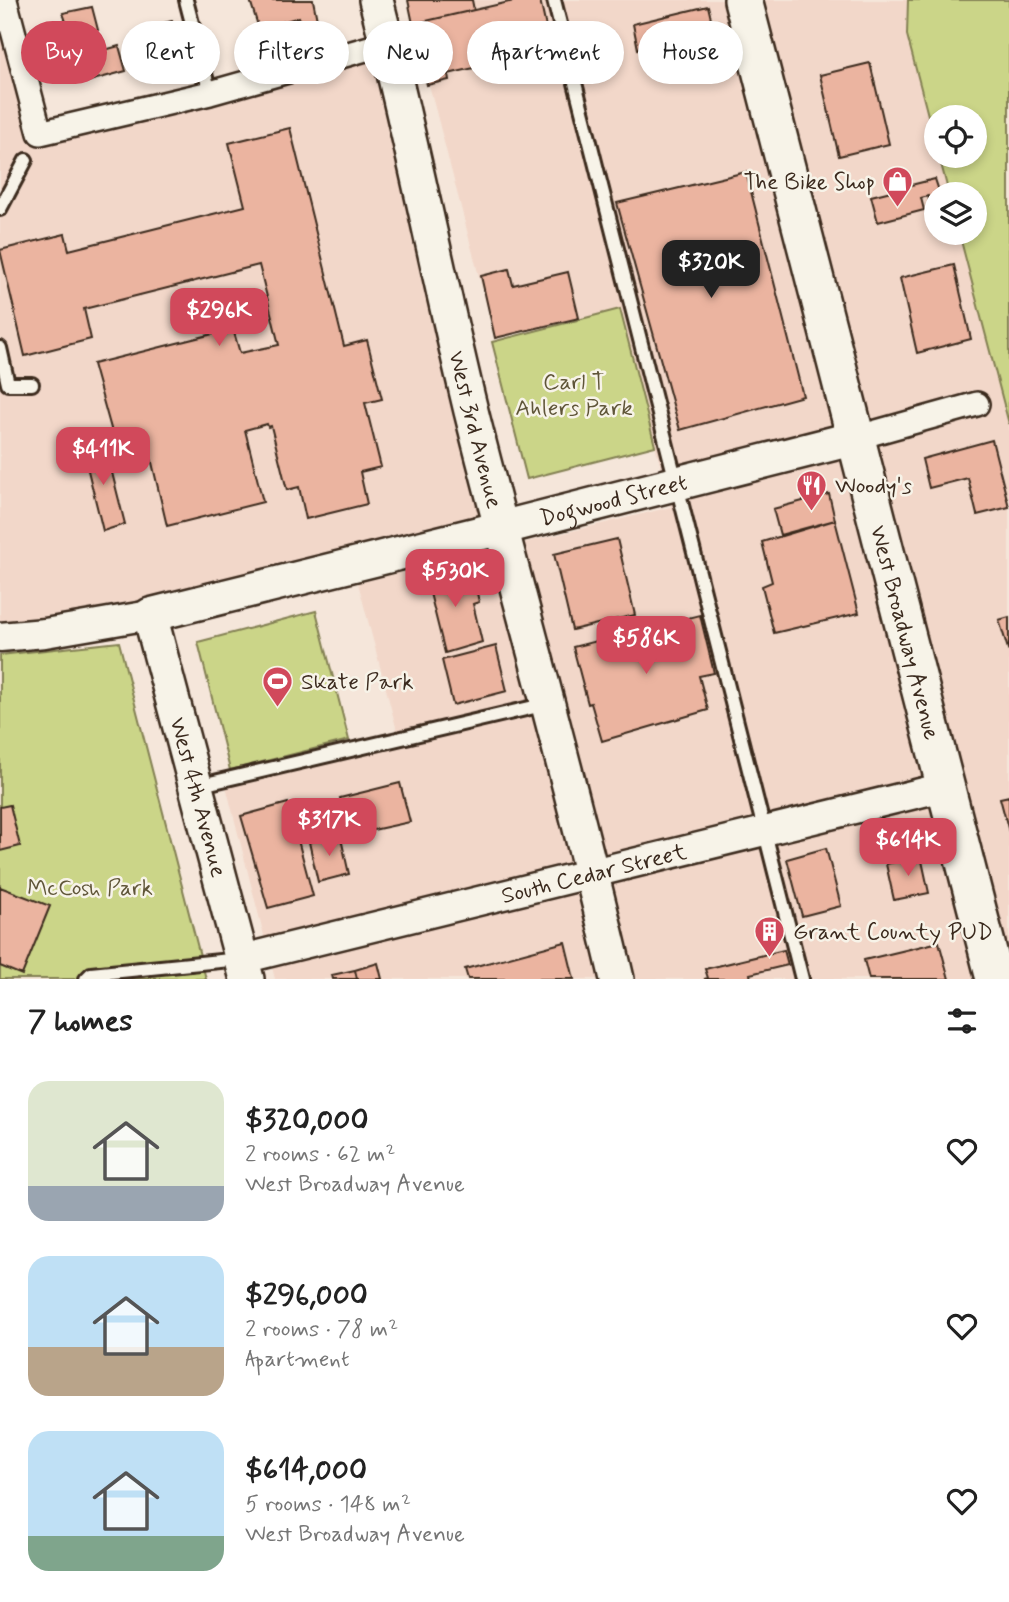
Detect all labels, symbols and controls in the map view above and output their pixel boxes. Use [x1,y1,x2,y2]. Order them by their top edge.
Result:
chip: Buy [21,21,107,84]
chip: Rent [121,21,220,84]
chip: Filters [234,21,349,84]
chip: New [363,21,453,84]
chip: Apartment [467,21,624,84]
chip: House [638,21,743,84]
map controls [924,105,987,245]
button: locate [924,105,987,168]
shop icon: The Bike Shop [881,164,915,208]
place label: The Bike Shop [744,168,875,198]
button: layers [924,182,987,245]
pin: $320K [662,240,760,300]
text: $320K [678,248,744,278]
pin: $296K [170,288,268,348]
text: $296K [186,296,252,326]
street label: West 3rd Avenue [440,348,509,512]
park label: Carl T Ahlers Park [515,368,633,424]
pin: $411K [54,428,152,487]
text: $411K [72,435,134,465]
street label: Dogwood Street [537,468,690,535]
restaurant icon: Woody's [795,468,829,512]
place label: Woody's [835,472,912,502]
street label: West Broadway Avenue [862,523,946,743]
pin: $530K [406,550,504,609]
text: $530K [421,557,489,587]
pin: $586K [597,616,695,676]
text: $586K [613,624,680,654]
sports icon: Skate Park [261,664,295,708]
place label: Skate Park [301,668,414,698]
street label: West 4th Avenue [161,714,233,881]
pin: $317K [280,798,378,858]
text: $317K [298,806,360,836]
pin: $614K [859,818,957,878]
text: $614K [876,826,940,856]
street label: South Cedar Street [498,838,690,912]
park label: McCosh Park [27,874,153,904]
building icon: Grant County PUD [753,914,787,958]
place label: Grant County PUD [793,918,993,948]
text: 7 homes [28,1002,133,1041]
icon: filters [943,1002,981,1040]
text: $320,000 [245,1101,369,1140]
icon: home [84,1109,168,1193]
icon: heart [943,1132,981,1170]
text: 2 rooms · 62 m² [245,1140,396,1170]
text: West Broadway Avenue [245,1170,465,1200]
text: $296,000 [245,1276,368,1315]
icon: home [84,1284,168,1368]
icon: heart [943,1307,981,1345]
text: 2 rooms · 78 m² [245,1315,398,1345]
text: Apartment [245,1345,350,1375]
text: $614,000 [245,1451,367,1490]
icon: home [84,1459,168,1543]
icon: heart [943,1482,981,1520]
text: 5 rooms · 148 m² [245,1490,411,1520]
text: West Broadway Avenue [245,1520,465,1550]

